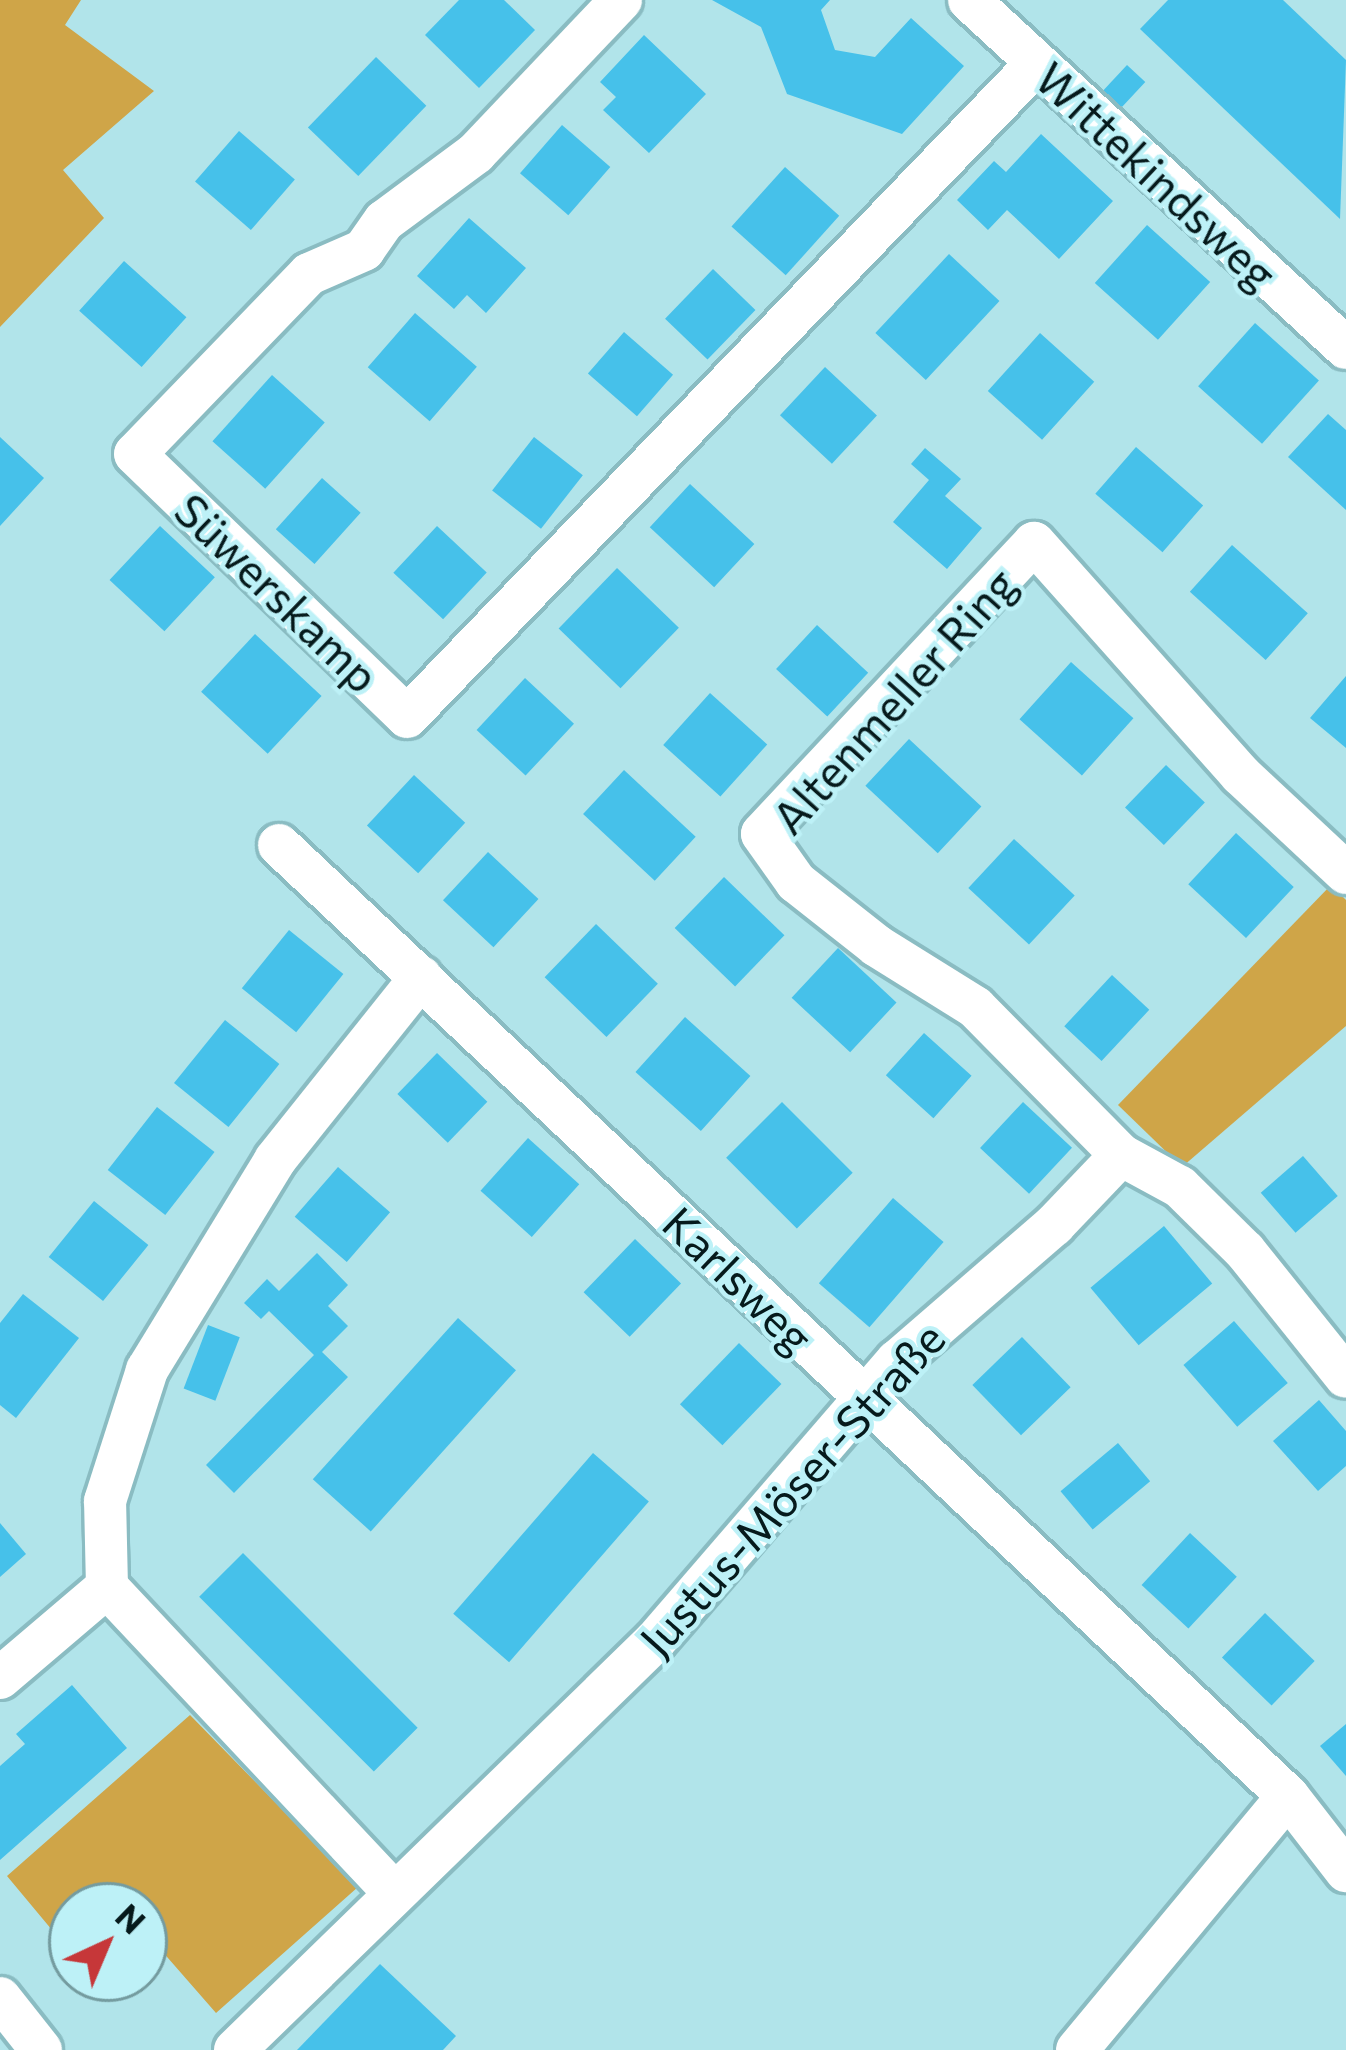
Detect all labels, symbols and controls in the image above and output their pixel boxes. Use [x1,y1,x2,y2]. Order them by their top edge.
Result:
street label: Wittekindsweg [1026,50,1288,300]
street label: Süwerskamp [165,482,391,702]
street label: Altenmeller Ring [760,556,1026,844]
street label: Karlsweg [653,1195,825,1363]
street label: Justus-Möser-Straße [628,1311,954,1665]
north arrow [48,1882,168,2002]
text: N [108,1895,154,1941]

